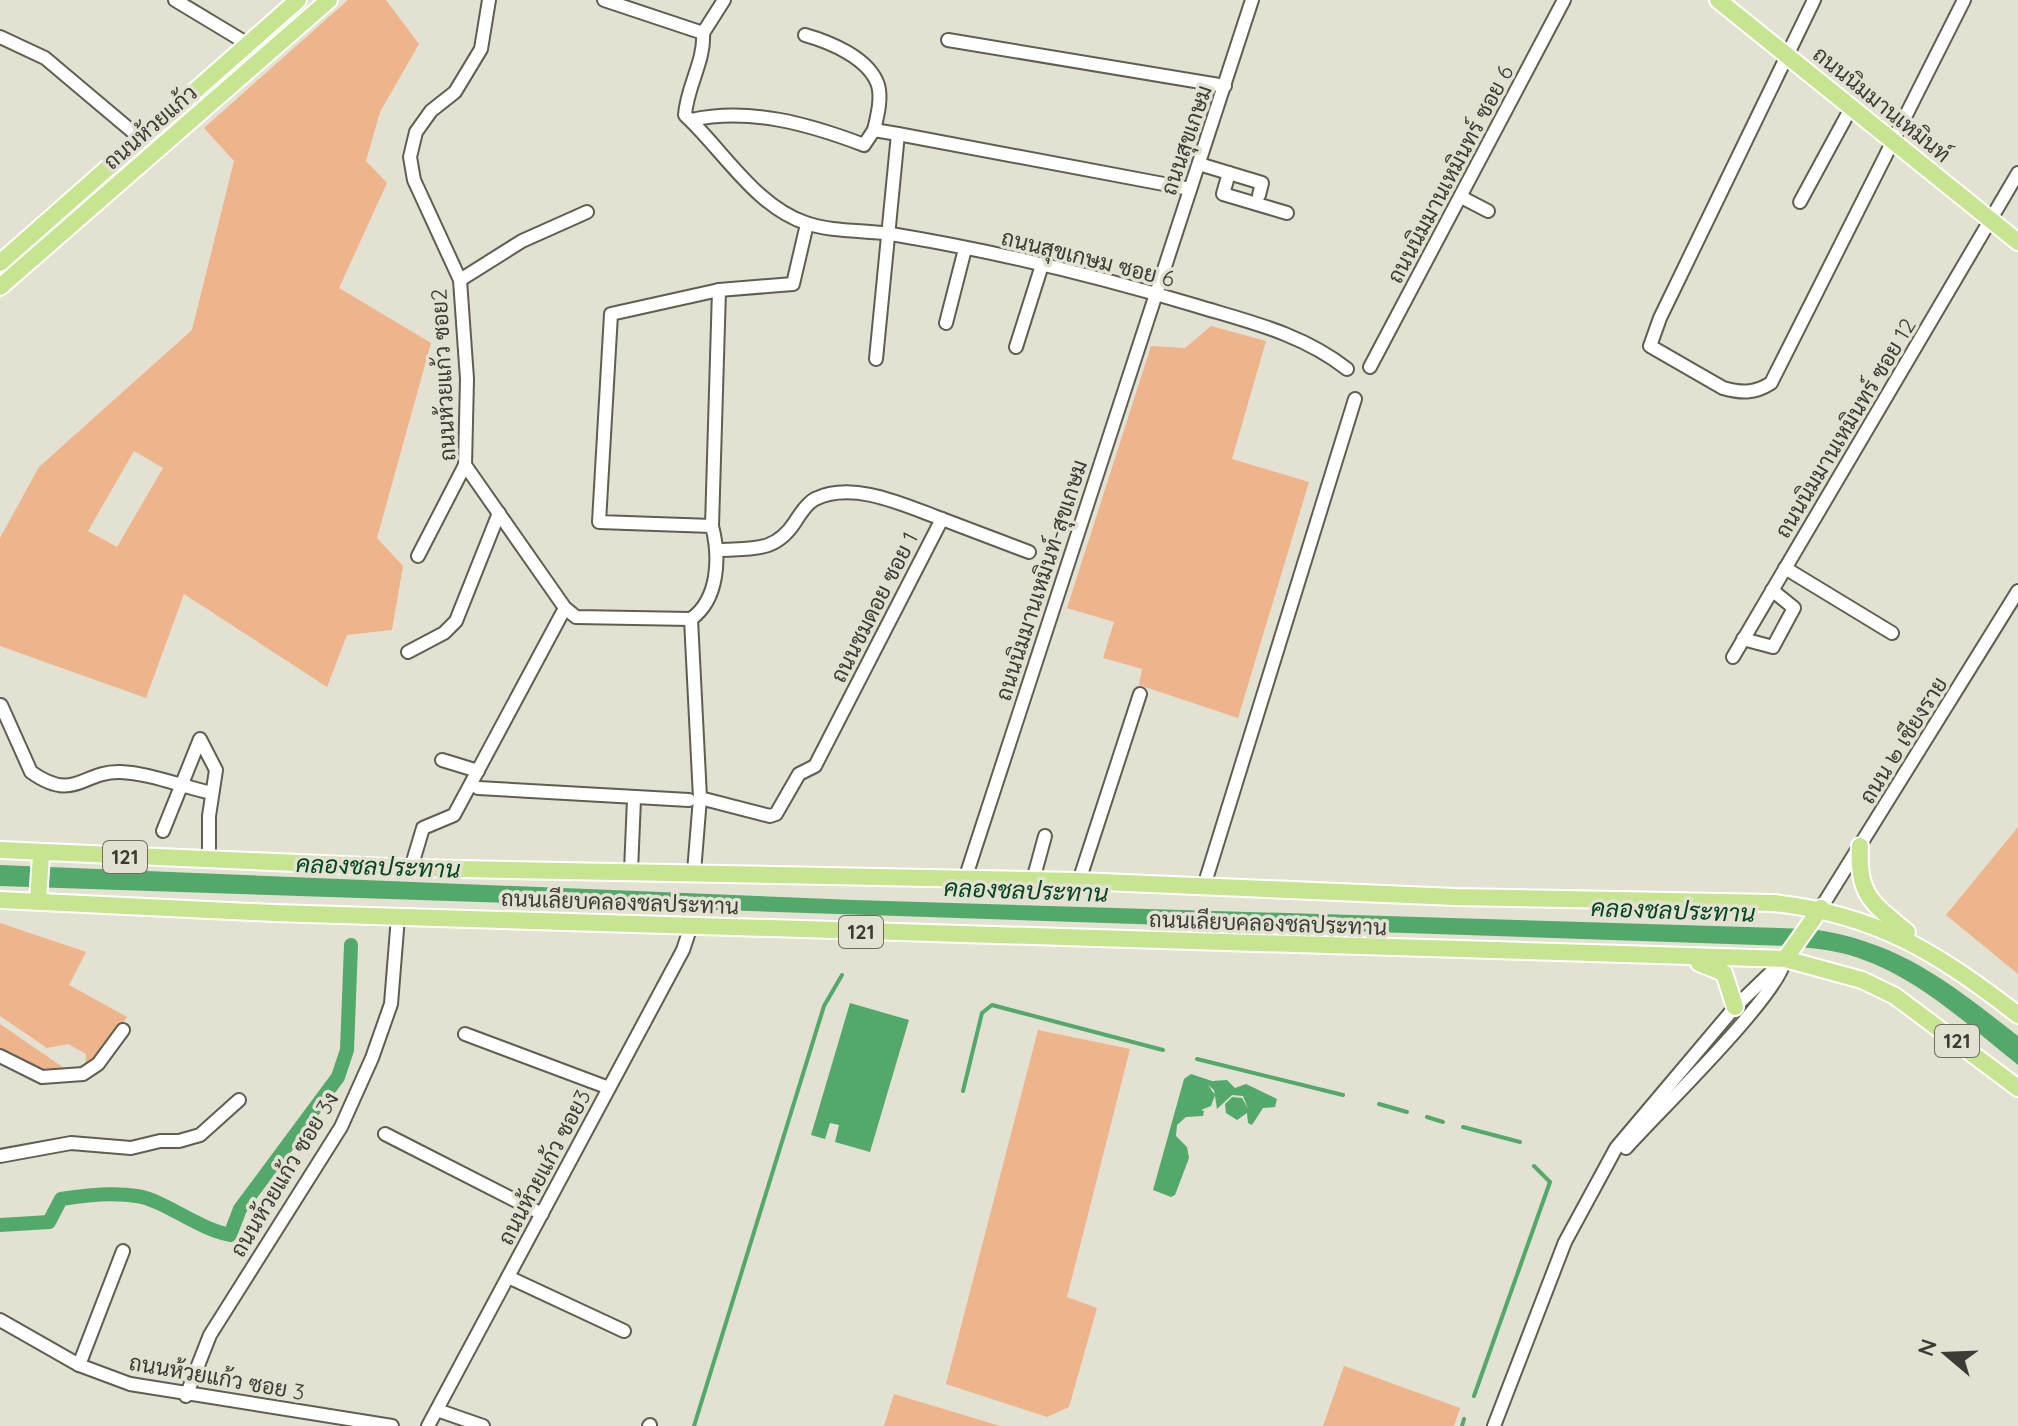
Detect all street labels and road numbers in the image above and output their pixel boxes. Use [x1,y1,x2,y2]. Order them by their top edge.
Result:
street label: ถนนนิมมานเหมินท์ [1807,40,1957,168]
street label: ถนนนิมมานเหมินทร์ ซอย 6 [1381,60,1519,288]
street label: ถนนห้วยแก้ว [97,79,203,175]
street label: ถนนสุขเกษม [1154,81,1220,199]
street label: ถนนสุขเกษม ซอย 6 [998,223,1178,295]
street label: ถนนห้วยแก้ว ซอย2 [425,288,461,462]
street label: ถนนนิมมานเหมินทร์ ซอย 12 [1768,313,1922,543]
street label: ถนนนิมมานเหมินท์-สุขเกษม [989,456,1095,705]
street label: ถนนชมดอย ซอย 1 [824,527,924,687]
street label: ถนน ๒ เชียงราย [1853,671,1953,809]
road number: 121 [103,841,147,873]
street label: ถนนเลียบคลองชลประทาน [501,884,739,920]
street label: ถนนเลียบคลองชลประทาน [1149,905,1387,941]
road number: 121 [839,916,883,948]
road number: 121 [1935,1025,1979,1057]
street label: ถนนห้วยแก้ว ซอย3 [491,1085,597,1249]
street label: ถนนห้วยแก้ว ซอย 3ง [224,1086,344,1262]
street label: ถนนห้วยแก้ว ซอย 3 [127,1348,307,1406]

